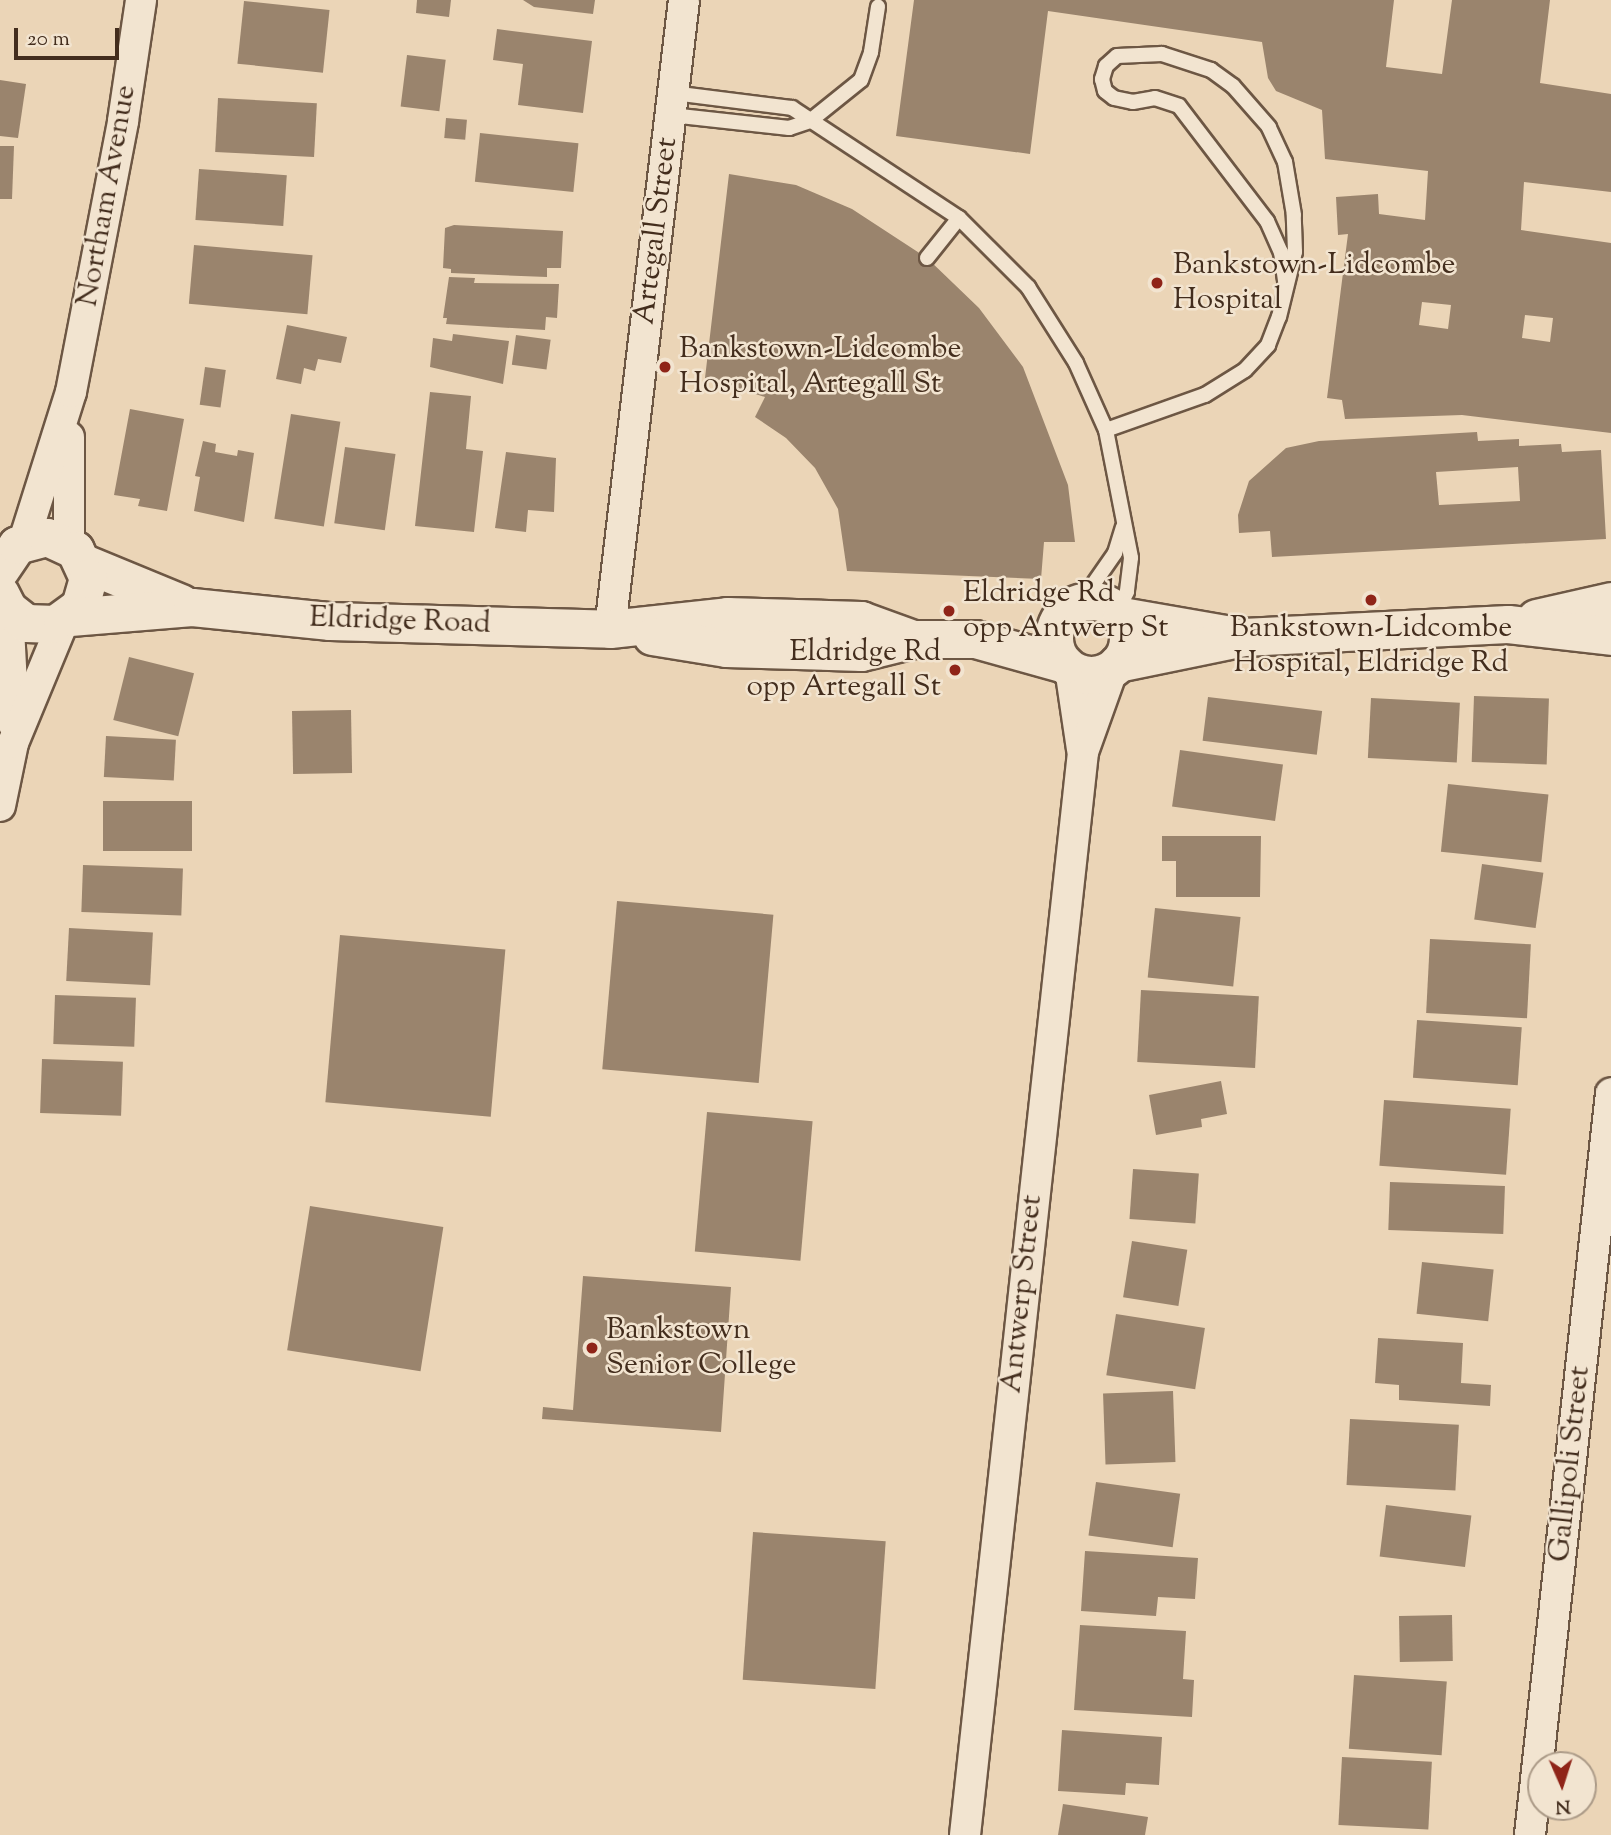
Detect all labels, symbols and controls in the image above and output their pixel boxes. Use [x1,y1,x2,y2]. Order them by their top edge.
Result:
scale bar [18,14,122,58]
text: 20 m [27,25,70,55]
street label: Northam Avenue [71,82,145,310]
street label: Artegall Street [628,135,686,327]
place label: Bankstown-Lidcombe Hospital [1173,248,1455,318]
marker: Bankstown-Lidcombe Hospital [1147,273,1167,293]
place label: Bankstown-Lidcombe Hospital, Artegall St [679,332,961,402]
marker: Bankstown-Lidcombe Hospital, Artegall St [657,359,673,375]
place label: Eldridge Rd opp Antwerp St [963,576,1169,646]
marker: Bankstown-Lidcombe Hospital, Eldridge Rd [1363,592,1379,608]
street label: Eldridge Road [309,601,491,643]
marker: Eldridge Rd opp Antwerp St [941,603,957,619]
place label: Bankstown-Lidcombe Hospital, Eldridge Rd [1230,611,1512,682]
place label: Eldridge Rd opp Artegall St [747,635,941,706]
marker: Eldridge Rd opp Artegall St [947,662,963,678]
street label: Antwerp Street [995,1193,1051,1395]
place label: Bankstown Senior College [606,1313,796,1384]
marker: Bankstown Senior College [584,1340,600,1356]
street label: Gallipoli Street [1543,1364,1599,1564]
north arrow [1527,1751,1597,1821]
text: N [1555,1792,1571,1819]

